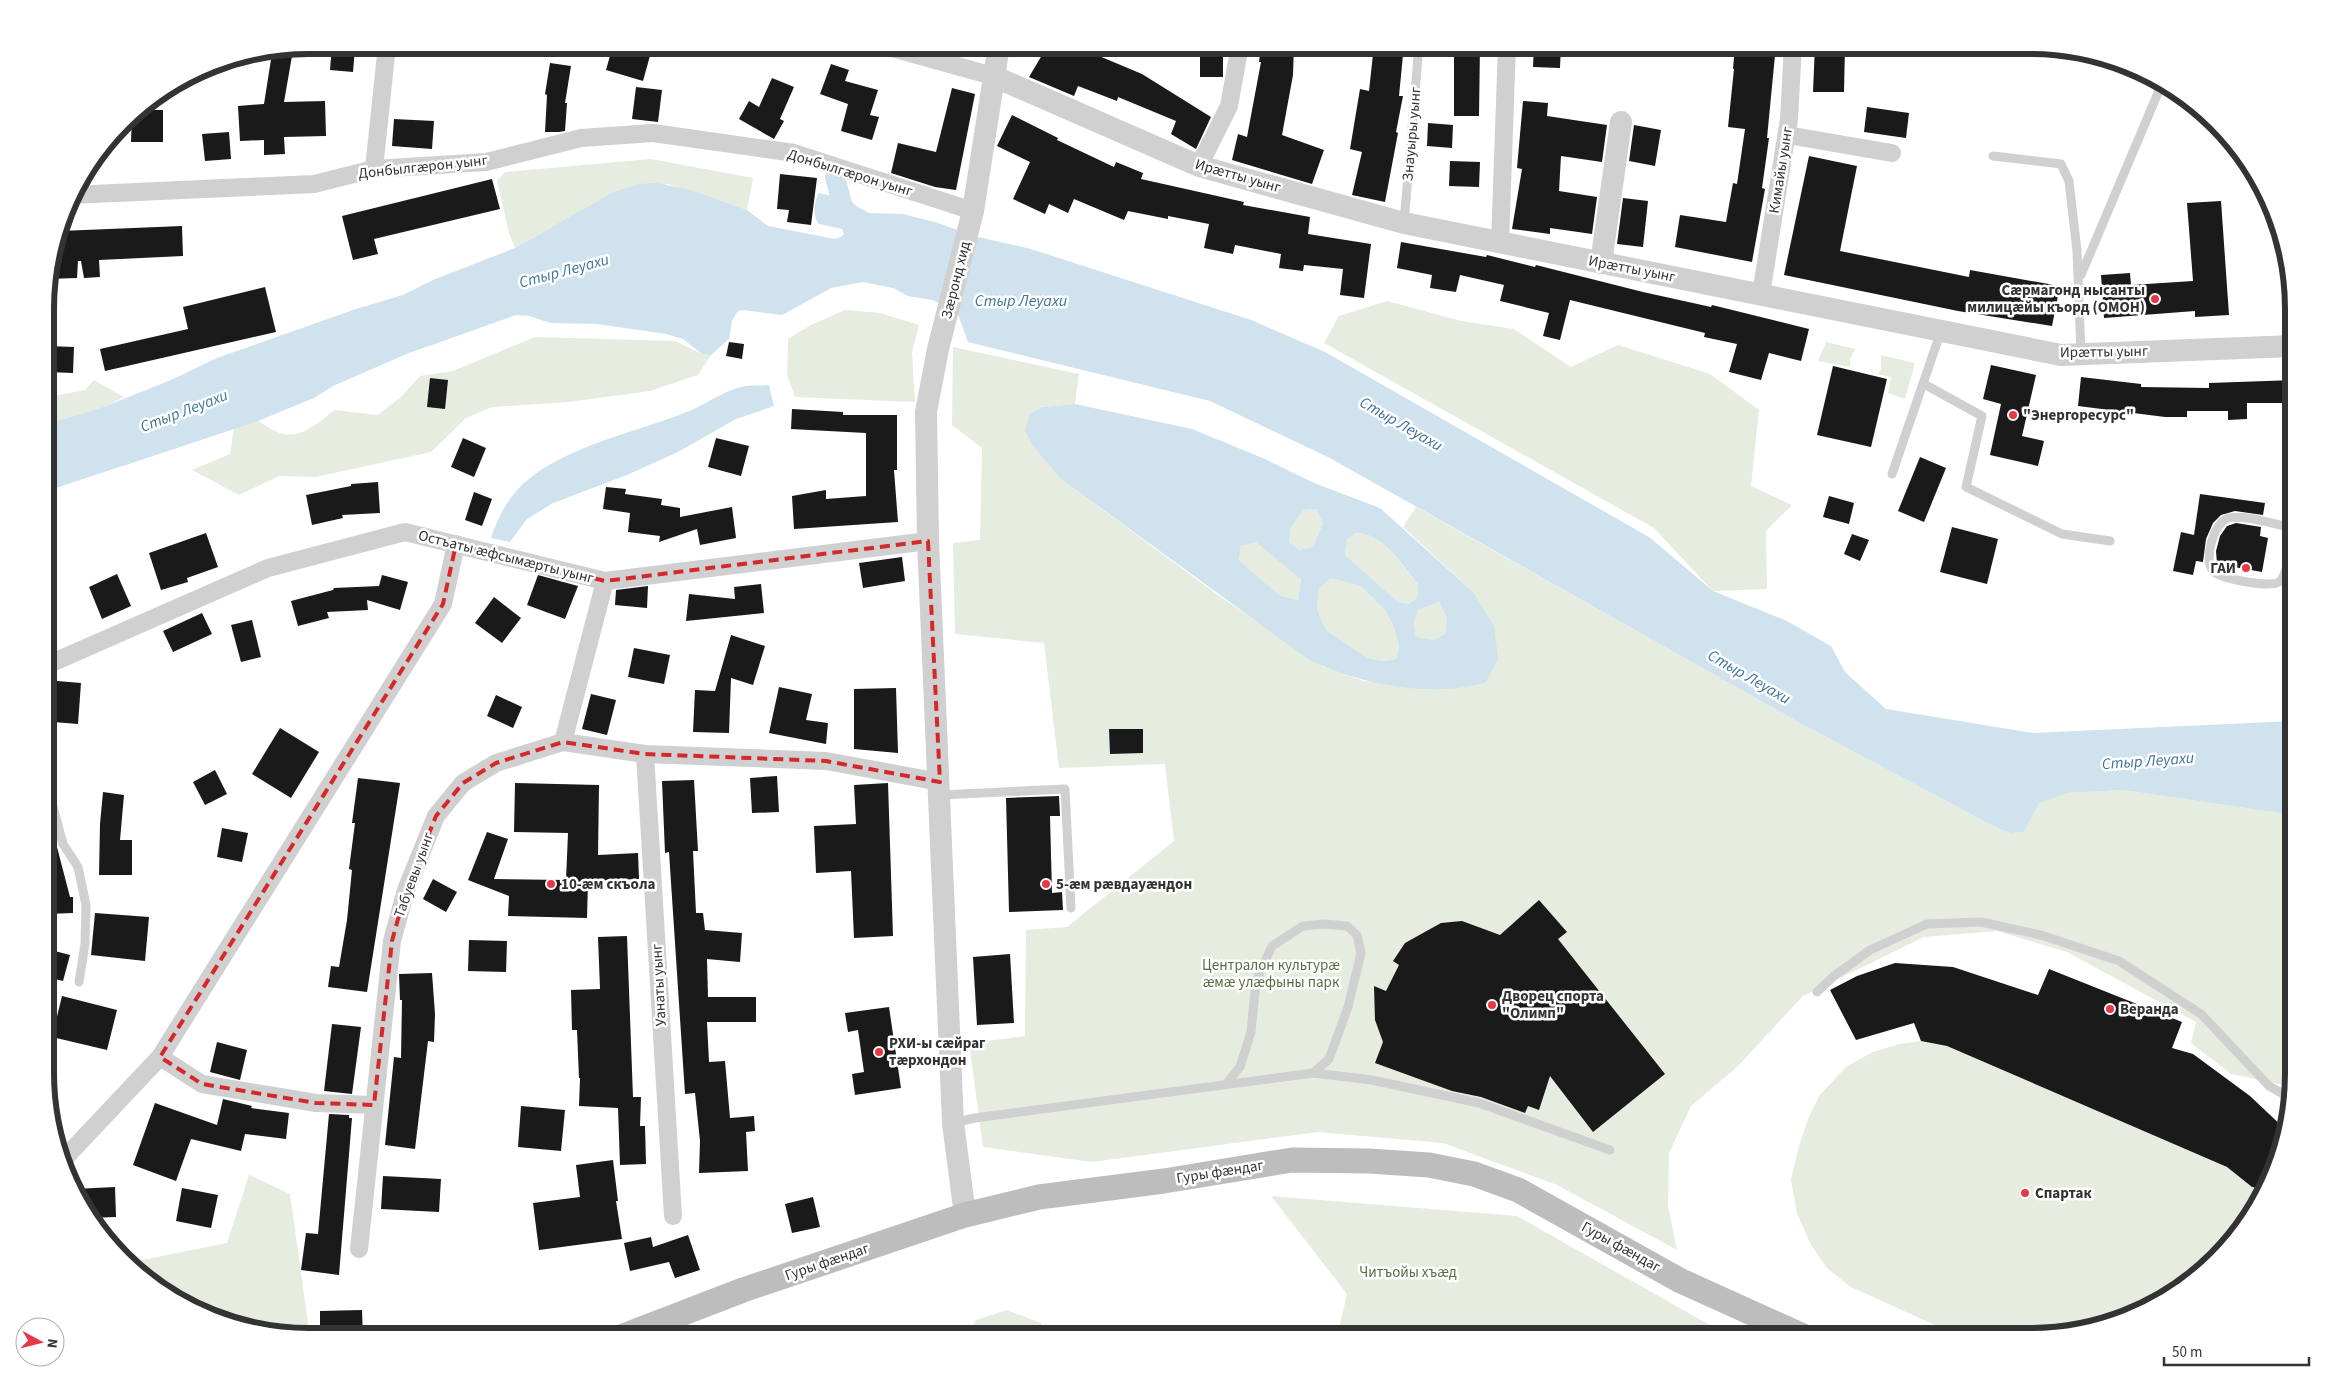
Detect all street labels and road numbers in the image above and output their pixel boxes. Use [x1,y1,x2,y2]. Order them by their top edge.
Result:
street label: Знауыры уынг [1397,86,1427,182]
street label: Кимайы уынг [1764,125,1798,215]
street label: Донбылгæрон уынг [785,144,915,202]
street label: Донбылгæрон уынг [357,150,489,184]
street label: Ирæтты уынг [1193,154,1283,198]
street label: Зæронд хид [936,239,976,321]
street label: Ирæтты уынг [1587,250,1677,288]
street label: Ирæтты уынг [2060,341,2148,363]
street label: Остъаты æфсымæрты уынг [416,525,596,589]
street label: Табуевы уынг [389,829,439,921]
street label: Уанаты уынг [646,943,672,1027]
street label: Гуры фӕндаг [1175,1155,1265,1189]
street label: Гуры фӕндаг [1577,1217,1665,1277]
street label: Гуры фӕндаг [782,1238,872,1286]

